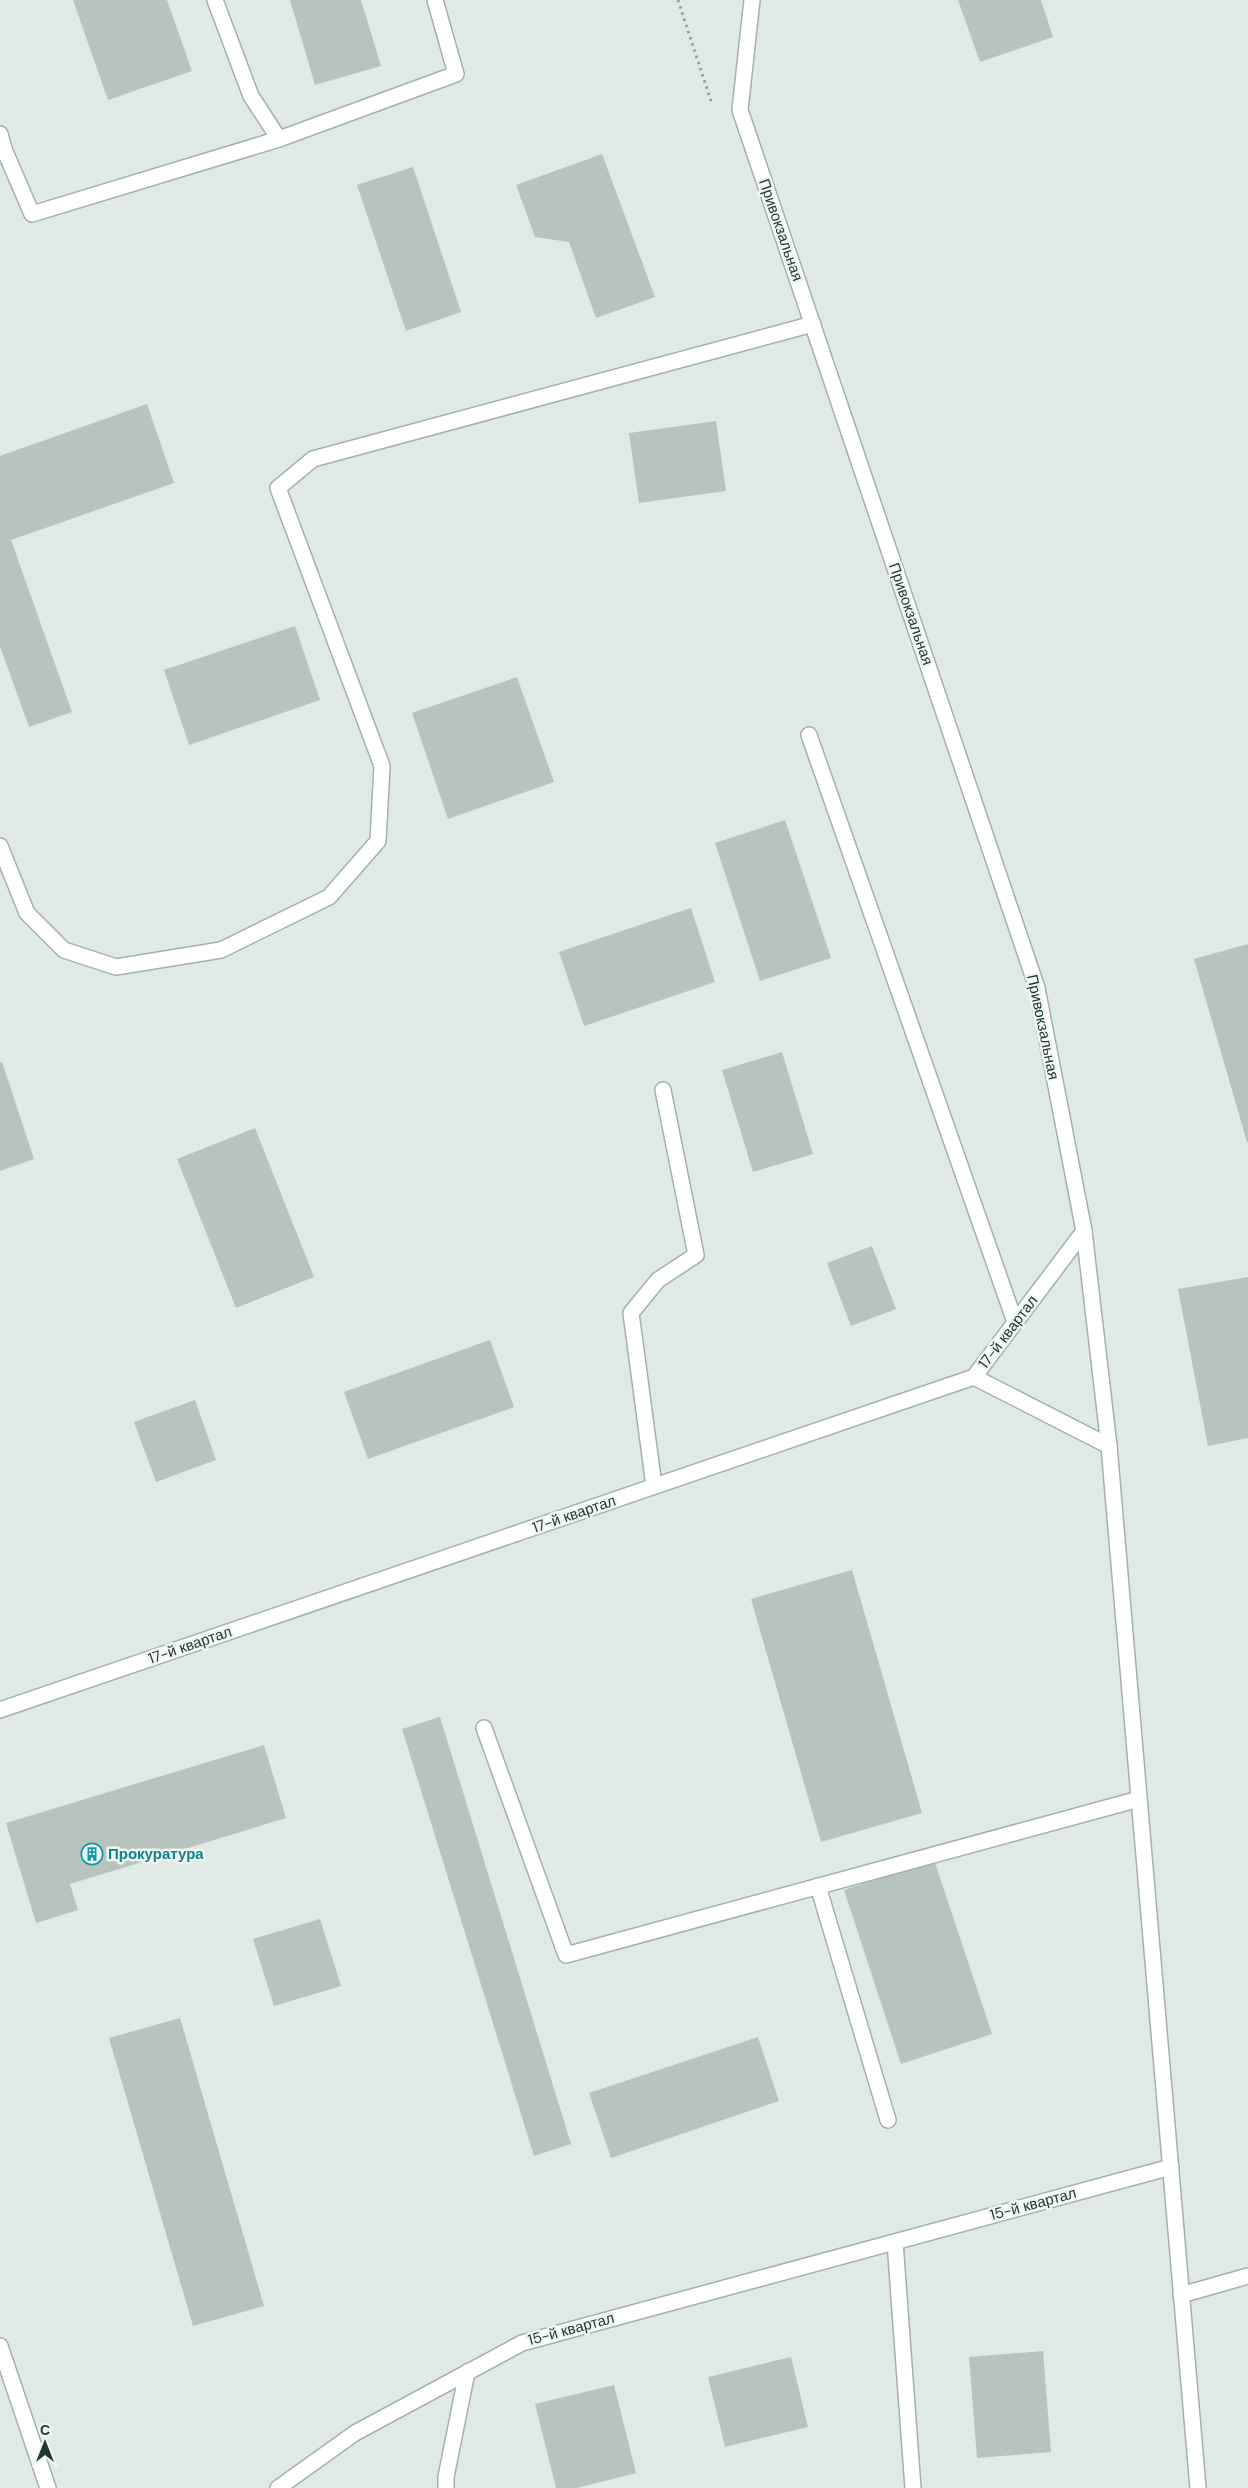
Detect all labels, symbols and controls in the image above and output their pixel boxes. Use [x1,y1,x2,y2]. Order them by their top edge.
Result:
street label: Привокзальная [754,176,808,284]
street label: Привокзальная [884,560,938,668]
street label: Привокзальная [1022,973,1064,1081]
street label: 17-й квартал [974,1291,1042,1373]
street label: 17-й квартал [530,1490,618,1538]
street label: 17-й квартал [146,1621,234,1669]
building icon: Прокуратура [80,1842,104,1866]
place label: Прокуратура [108,1844,204,1864]
street label: 15-й квартал [988,2183,1078,2225]
street label: 15-й квартал [526,2308,616,2350]
north arrow [20,2418,70,2468]
text: С [40,2421,50,2439]

